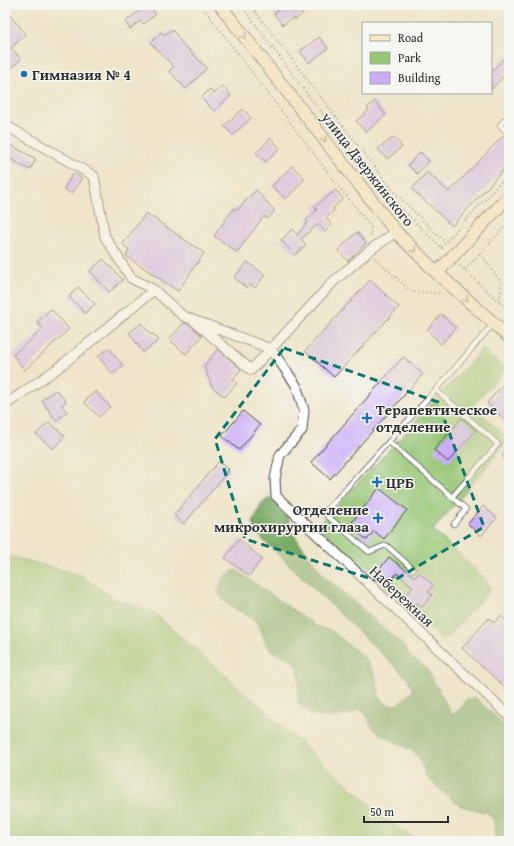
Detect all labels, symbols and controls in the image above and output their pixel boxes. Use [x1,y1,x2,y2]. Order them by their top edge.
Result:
legend [362,22,492,94]
text: Road [398,29,424,46]
one-way arrow [239,31,246,38]
text: Park [398,49,422,66]
place label: Гимназия № 4 [32,64,131,85]
marker: Гимназия № 4 [19,69,29,79]
text: Building [398,69,441,86]
street label: улица Дзержинского [316,107,420,231]
one-way arrow [319,134,326,141]
one-way arrow [409,245,417,253]
one-way arrow [461,294,469,301]
place label: Терапевтическое отделение [376,399,497,437]
marker: Терапевтическое отделение [361,412,373,424]
place label: ЦРБ [386,472,414,493]
marker: ЦРБ [371,476,383,488]
place label: Отделение микрохирургии глаза [214,499,369,537]
marker: Отделение микрохирургии глаза [372,512,384,524]
street label: Набережная [365,561,439,632]
scale bar [364,798,448,824]
text: 50 m [370,803,394,820]

